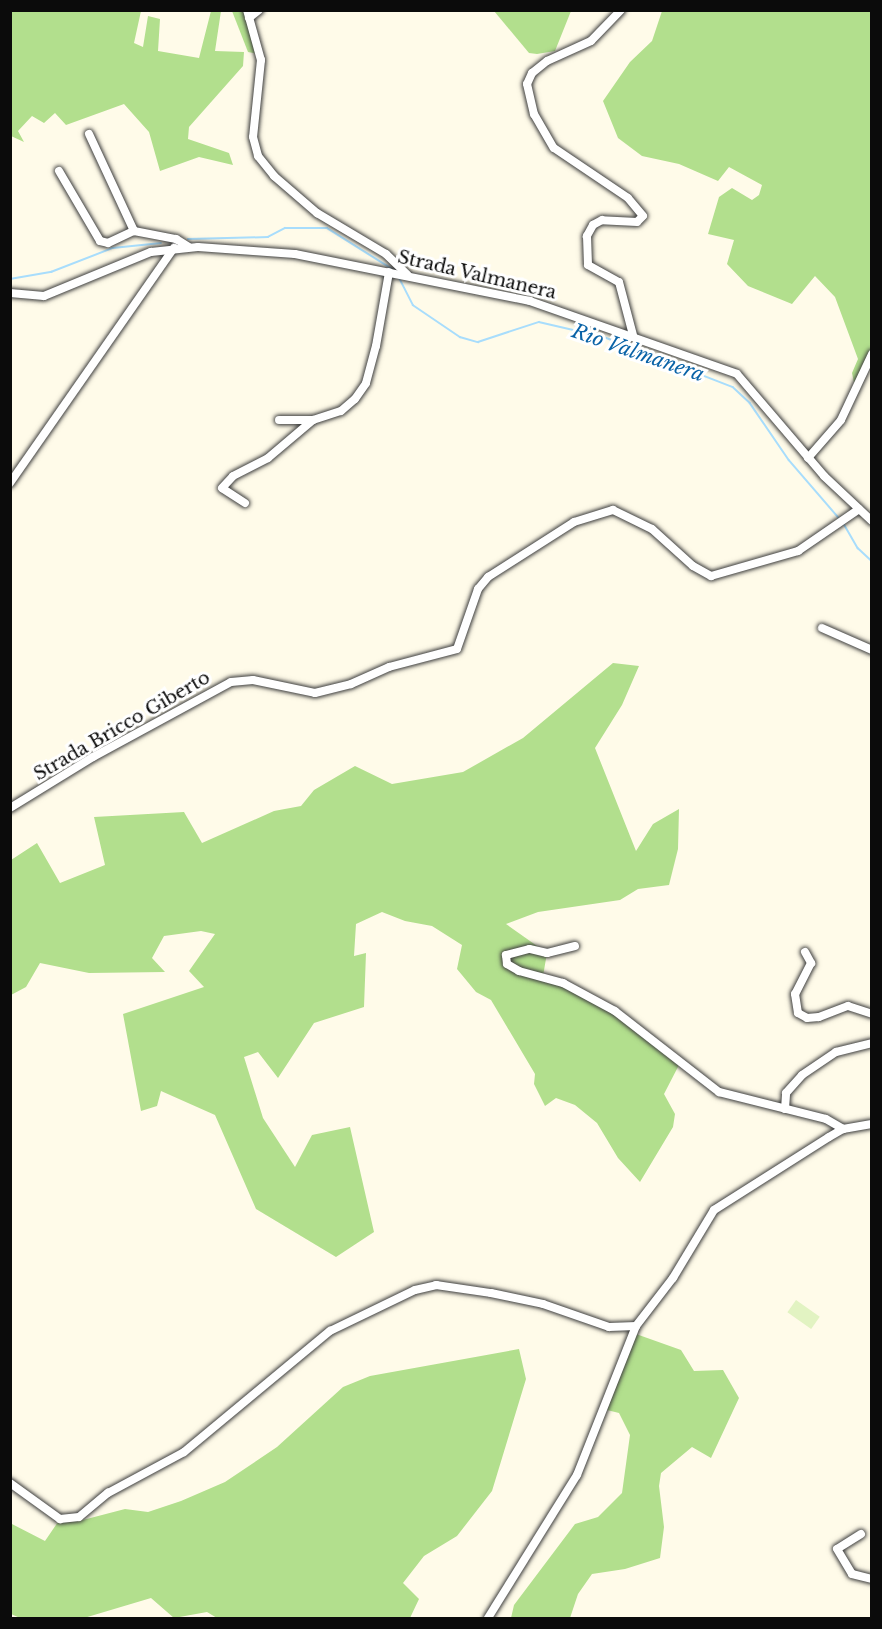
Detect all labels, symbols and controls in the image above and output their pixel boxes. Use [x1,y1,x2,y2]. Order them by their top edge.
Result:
street label: Strada Valmanera [395,246,559,304]
water label: Rio Valmanera [569,319,707,387]
street label: Strada Bricco Giberto [30,667,214,785]

